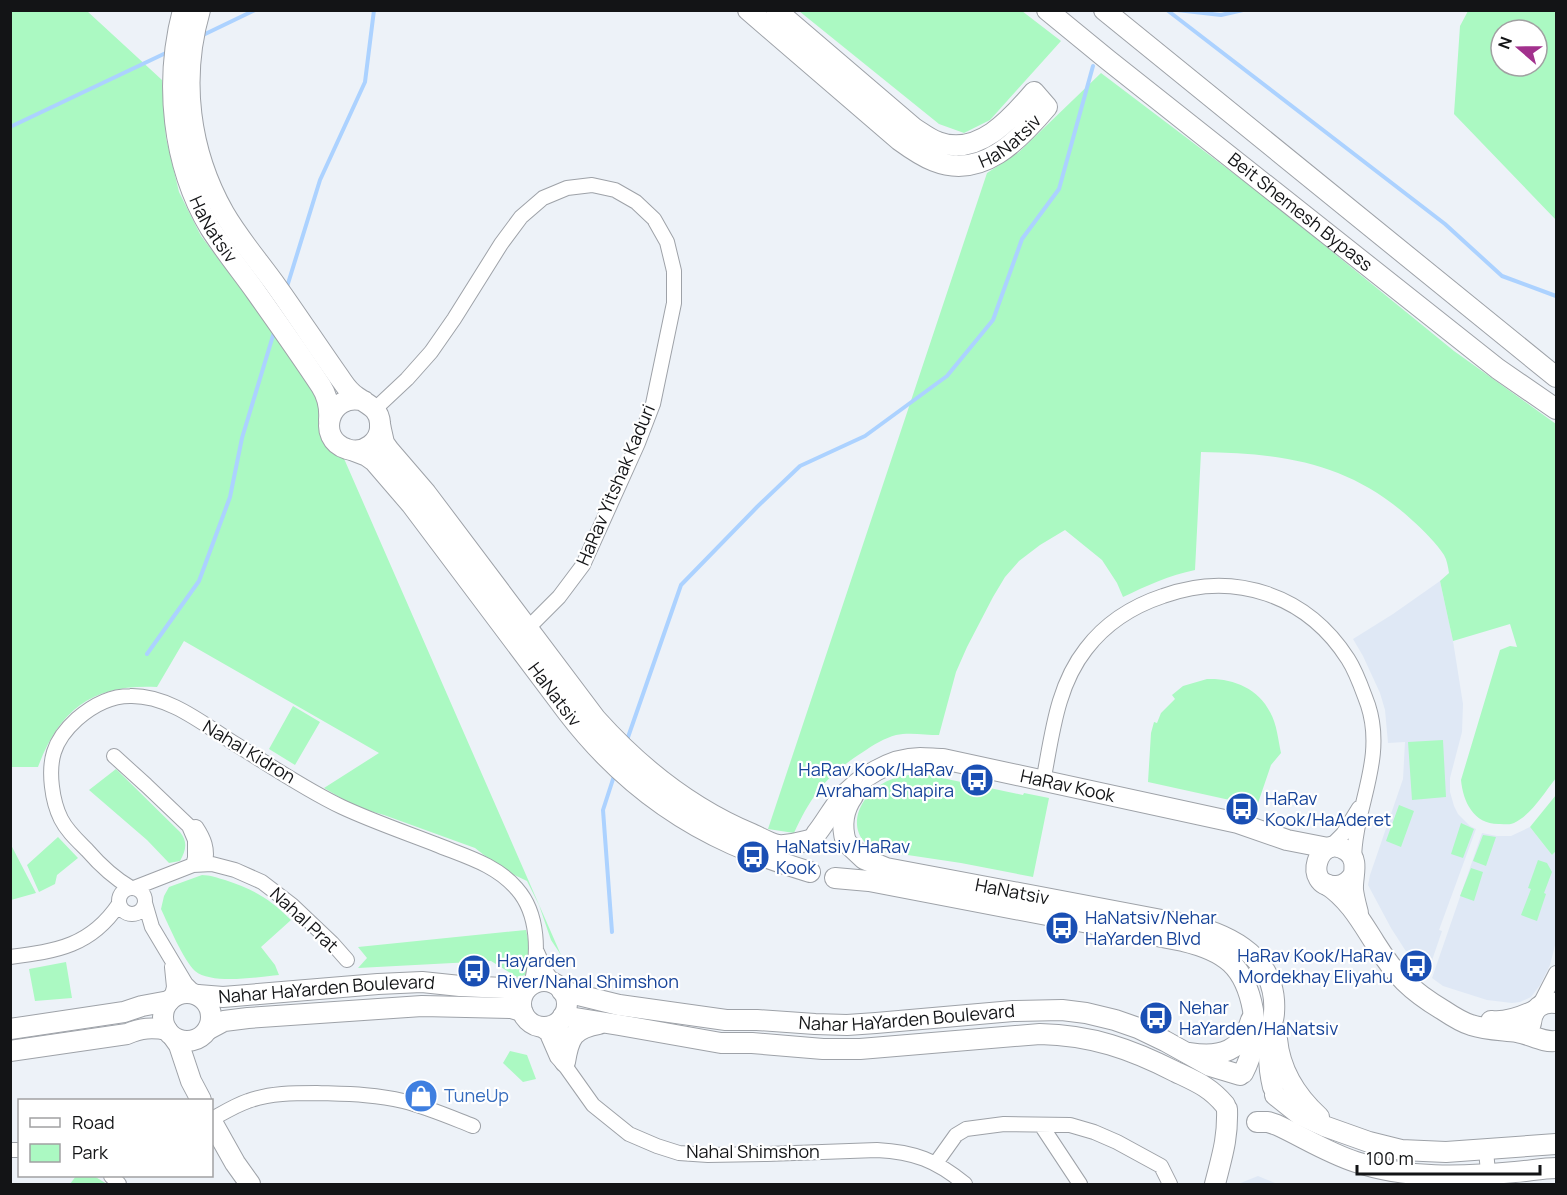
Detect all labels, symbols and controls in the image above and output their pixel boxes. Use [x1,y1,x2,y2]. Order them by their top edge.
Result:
north arrow [1489,18,1549,78]
text: N [1493,34,1517,52]
street label: HaNatsiv [974,109,1046,173]
street label: Beit Shemesh Bypass [1223,147,1378,276]
street label: HaNatsiv [184,192,243,267]
street label: HaRav Yitshak Kaduri [570,400,660,569]
street label: HaNatsiv [523,657,587,731]
street label: Nahal Kidron [199,714,300,788]
place label: HaRav Kook/HaRav Avraham Shapira [798,757,954,802]
bus stop icon: HaRav Kook/HaRav Avraham Shapira [959,762,995,798]
street label: HaRav Kook [1018,763,1118,807]
place label: HaRav Kook/HaAderet [1265,786,1391,831]
bus stop icon: HaRav Kook/HaAderet [1224,791,1260,827]
place label: HaNatsiv/HaRav Kook [776,834,910,879]
bus stop icon: HaNatsiv/HaRav Kook [735,839,771,875]
street label: HaNatsiv [973,872,1051,910]
street label: Nahal Prat [265,881,344,957]
place label: HaNatsiv/Nehar HaYarden Blvd [1085,905,1217,950]
bus stop icon: HaNatsiv/Nehar HaYarden Blvd [1044,910,1080,946]
place label: HaRav Kook/HaRav Mordekhay Eliyahu [1237,943,1393,988]
place label: Hayarden River/Nahal Shimshon [497,948,679,993]
bus stop icon: HaRav Kook/HaRav Mordekhay Eliyahu [1398,948,1434,984]
bus stop icon: Hayarden River/Nahal Shimshon [456,953,492,989]
street label: Nahar HaYarden Boulevard [217,969,436,1008]
place label: Nehar HaYarden/HaNatsiv [1179,995,1338,1040]
street label: Nahar HaYarden Boulevard [798,998,1016,1036]
bus stop icon: Nehar HaYarden/HaNatsiv [1138,1000,1174,1036]
shop icon: TuneUp [403,1078,439,1114]
place label: TuneUp [444,1083,509,1107]
legend [18,1099,213,1177]
text: Road [72,1110,115,1134]
scale bar [1357,1138,1540,1176]
street label: Nahal Shimshon [686,1139,820,1163]
text: Park [72,1140,109,1164]
text: 100 m [1366,1146,1414,1170]

